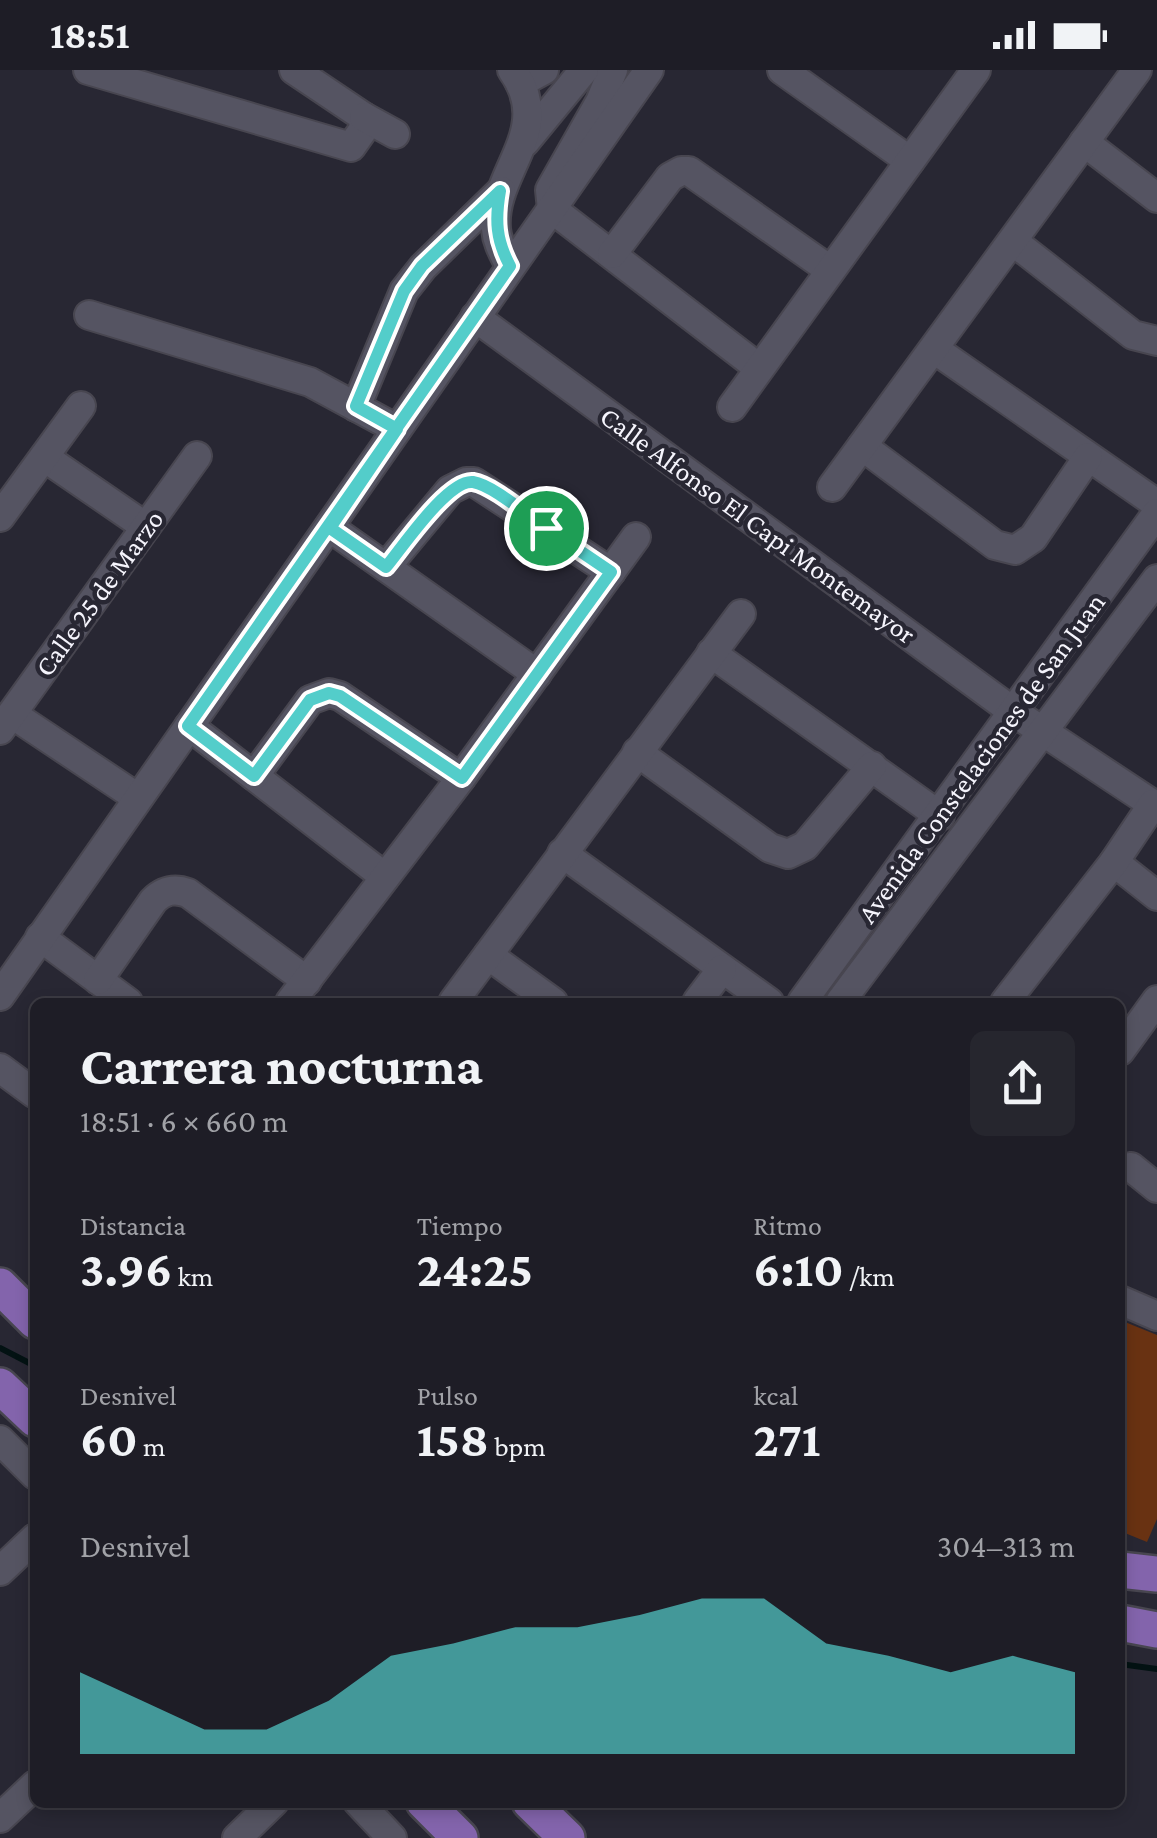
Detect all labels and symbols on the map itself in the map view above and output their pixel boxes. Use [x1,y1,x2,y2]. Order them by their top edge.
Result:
street label: Calle Alfonso El Capi Montemayor [594,400,922,650]
pin [504,486,589,571]
street label: Calle 25 de Marzo [28,504,170,682]
street label: Avenida Constelaciones de San Juan [851,587,1111,929]

